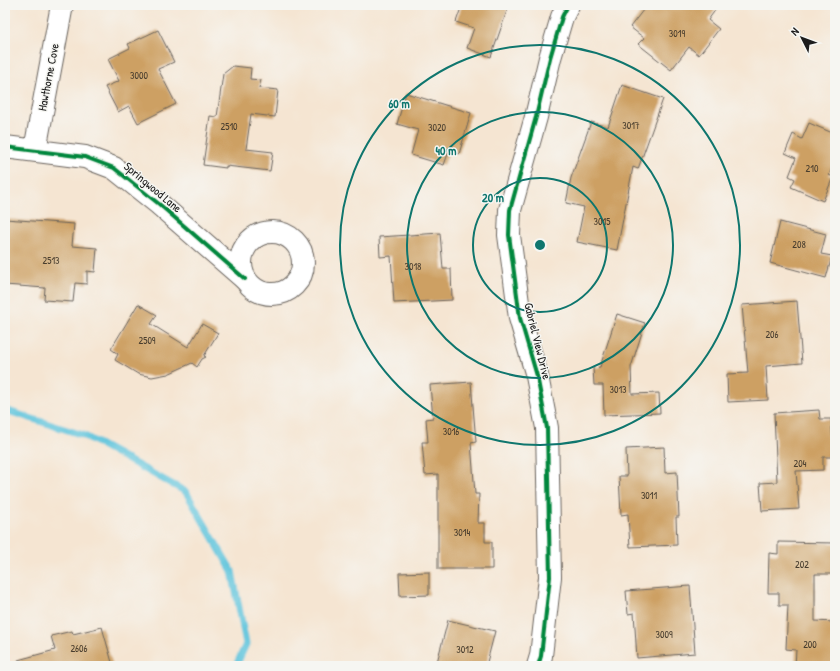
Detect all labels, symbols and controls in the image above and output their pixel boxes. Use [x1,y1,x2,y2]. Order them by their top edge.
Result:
north arrow [782,18,822,58]
text: N [787,24,802,38]
house number: 3019 [669,27,685,40]
street label: Hawthorne Cove [33,42,63,112]
house number: 3000 [130,69,148,82]
text: 60 m [388,95,410,112]
house number: 3017 [622,119,640,132]
house number: 2510 [220,120,238,133]
house number: 3020 [428,121,447,134]
text: 40 m [436,142,456,159]
street label: Springwood Lane [120,158,186,216]
house number: 210 [806,162,819,175]
text: 20 m [482,189,504,206]
house number: 3015 [594,215,611,228]
centre of rings [533,238,547,252]
house number: 208 [792,238,806,251]
house number: 2513 [42,254,60,267]
house number: 3018 [405,260,421,273]
street label: Gabriel View Drive [520,301,556,381]
house number: 206 [765,328,779,341]
house number: 2509 [138,334,156,347]
house number: 3013 [609,383,627,396]
house number: 3016 [443,425,459,438]
house number: 204 [794,457,807,470]
house number: 3011 [641,489,657,502]
house number: 3014 [454,526,470,539]
house number: 202 [795,558,809,571]
house number: 3009 [655,628,673,641]
house number: 200 [803,638,817,651]
house number: 2606 [70,642,88,655]
house number: 3012 [456,643,474,656]

